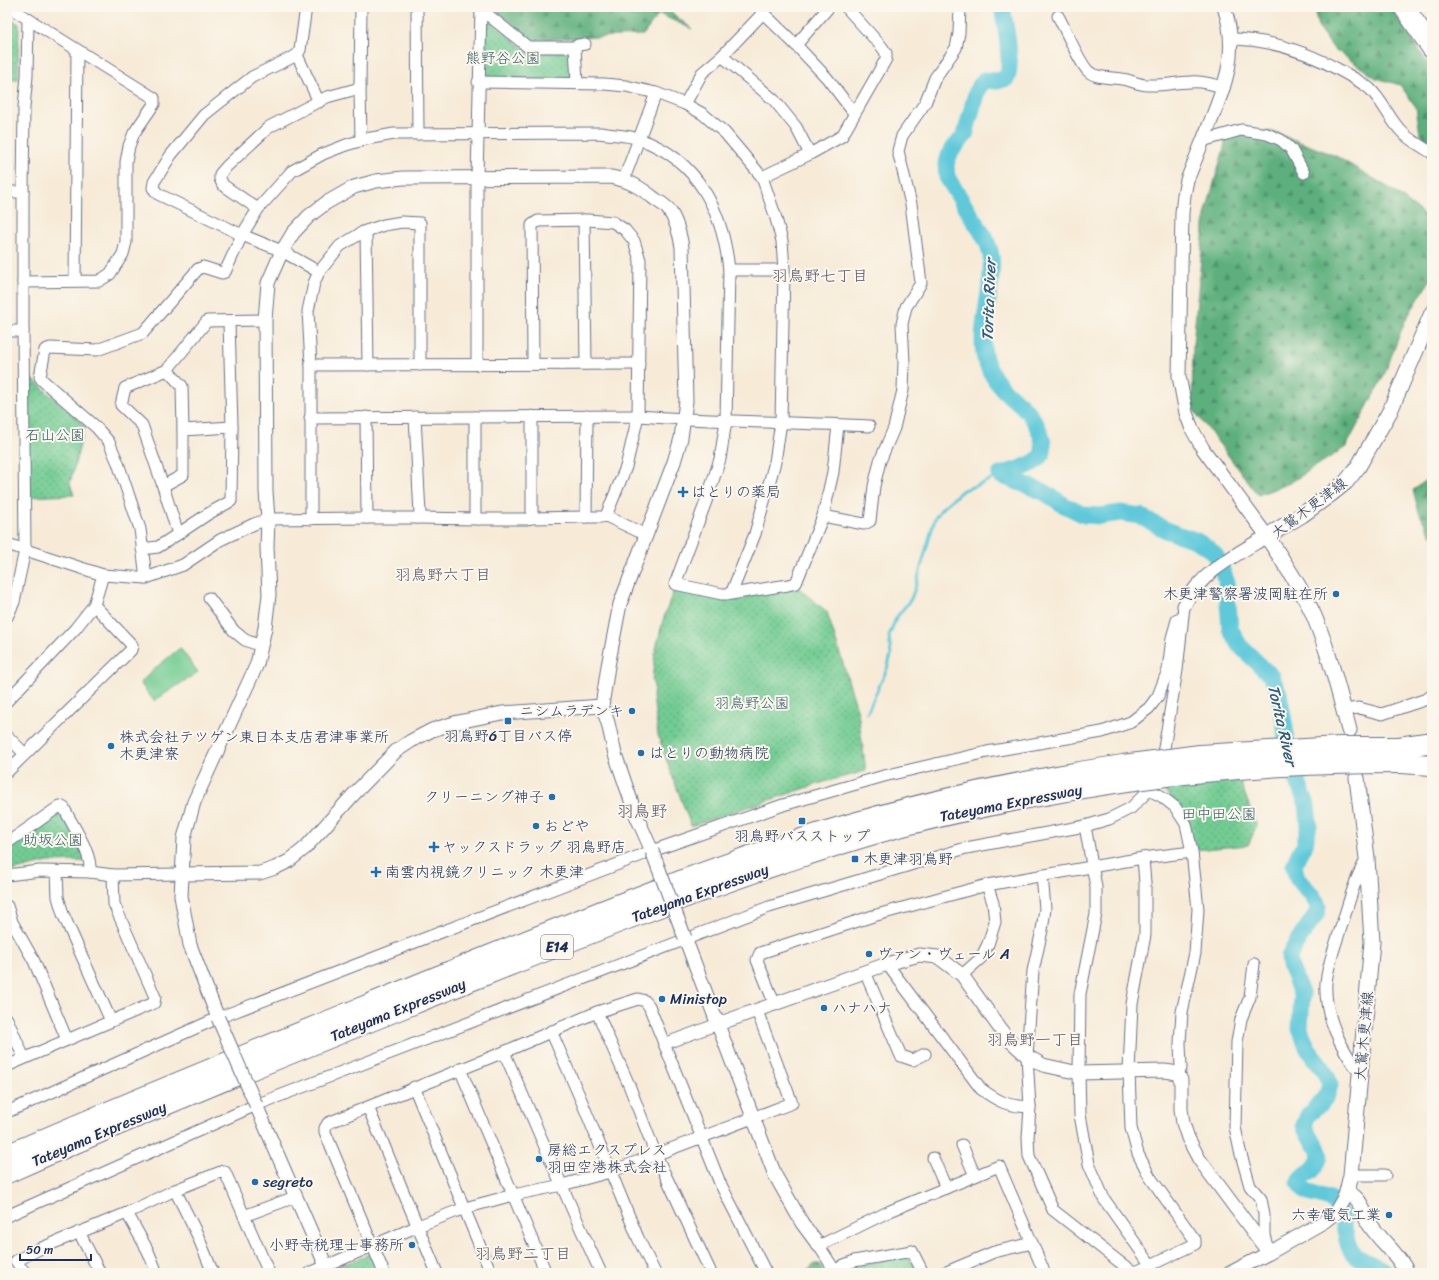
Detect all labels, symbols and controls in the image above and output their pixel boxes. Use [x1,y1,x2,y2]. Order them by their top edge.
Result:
park label: 熊野谷公園 [465,45,541,71]
water label: Torita River [973,255,1005,342]
district label: 羽鳥野七丁目 [772,261,868,290]
park label: 石山公園 [25,422,85,448]
street label: 大鷲木更津線 [1265,471,1353,545]
place label: はとりの薬局 [691,479,781,505]
marker: はとりの薬局 [678,487,688,497]
district label: 羽鳥野六丁目 [395,560,491,589]
place label: 木更津警察署波岡駐在所 [1163,581,1328,607]
marker: 木更津警察署波岡駐在所 [1331,589,1341,599]
water label: Torita River [1259,682,1307,772]
park label: 羽鳥野公園 [714,690,790,716]
place label: ニシムラデンキ [519,698,624,724]
marker: ニシムラデンキ [627,706,637,716]
marker: 羽鳥野6丁目バス停 [503,716,513,726]
place label: 羽鳥野6丁目バス停 [444,723,572,749]
place label: 株式会社テツゲン東日本支店君津事業所 木更津寮 [119,724,389,767]
place label: はとりの動物病院 [649,740,769,766]
marker: 株式会社テツゲン東日本支店君津事業所 木更津寮 [106,741,116,751]
marker: はとりの動物病院 [636,748,646,758]
street label: Tateyama Expressway [938,776,1085,830]
place label: クリーニング神子 [424,784,544,810]
marker: クリーニング神子 [547,792,557,802]
district label: 羽鳥野 [617,796,668,826]
park label: 田中田公園 [1181,801,1257,827]
place label: おどや [544,813,590,839]
marker: 羽鳥野バスストップ [797,816,807,826]
marker: おどや [531,821,541,831]
place label: 羽鳥野バスストップ [734,823,870,849]
park label: 助坂公園 [23,827,83,853]
place label: ヤックスドラッグ 羽鳥野店 [442,834,626,860]
marker: ヤックスドラッグ 羽鳥野店 [429,842,439,852]
place label: 木更津羽鳥野 [863,846,953,872]
marker: 木更津羽鳥野 [850,854,860,864]
street label: Tateyama Expressway [628,856,772,930]
place label: 南雲内視鏡クリニック 木更津 [385,859,584,885]
marker: 南雲内視鏡クリニック 木更津 [370,866,382,878]
road number: E14 [541,935,573,959]
place label: ヴァン・ヴェール A [877,941,1010,967]
marker: ヴァン・ヴェール A [864,949,874,959]
street label: Tateyama Expressway [326,971,470,1049]
place label: Ministop [670,986,727,1012]
street label: 大鷲木更津線 [1347,990,1381,1082]
marker: Ministop [657,994,667,1004]
place label: ハナハナ [832,995,892,1021]
marker: ハナハナ [819,1003,829,1013]
district label: 羽鳥野一丁目 [987,1025,1083,1054]
street label: Tateyama Expressway [28,1094,171,1174]
place label: 房総エクスプレス 羽田空港株式会社 [547,1137,667,1180]
marker: 房総エクスプレス 羽田空港株式会社 [534,1154,544,1164]
place label: segreto [262,1169,314,1195]
marker: segreto [250,1177,260,1187]
place label: 六幸電気工業 [1291,1202,1381,1228]
marker: 六幸電気工業 [1384,1210,1394,1220]
place label: 小野寺税理士事務所 [269,1232,404,1258]
scale bar [20,1236,91,1262]
text: 50 m [26,1239,53,1261]
district label: 羽鳥野二丁目 [475,1239,571,1268]
marker: 小野寺税理士事務所 [407,1240,417,1250]

